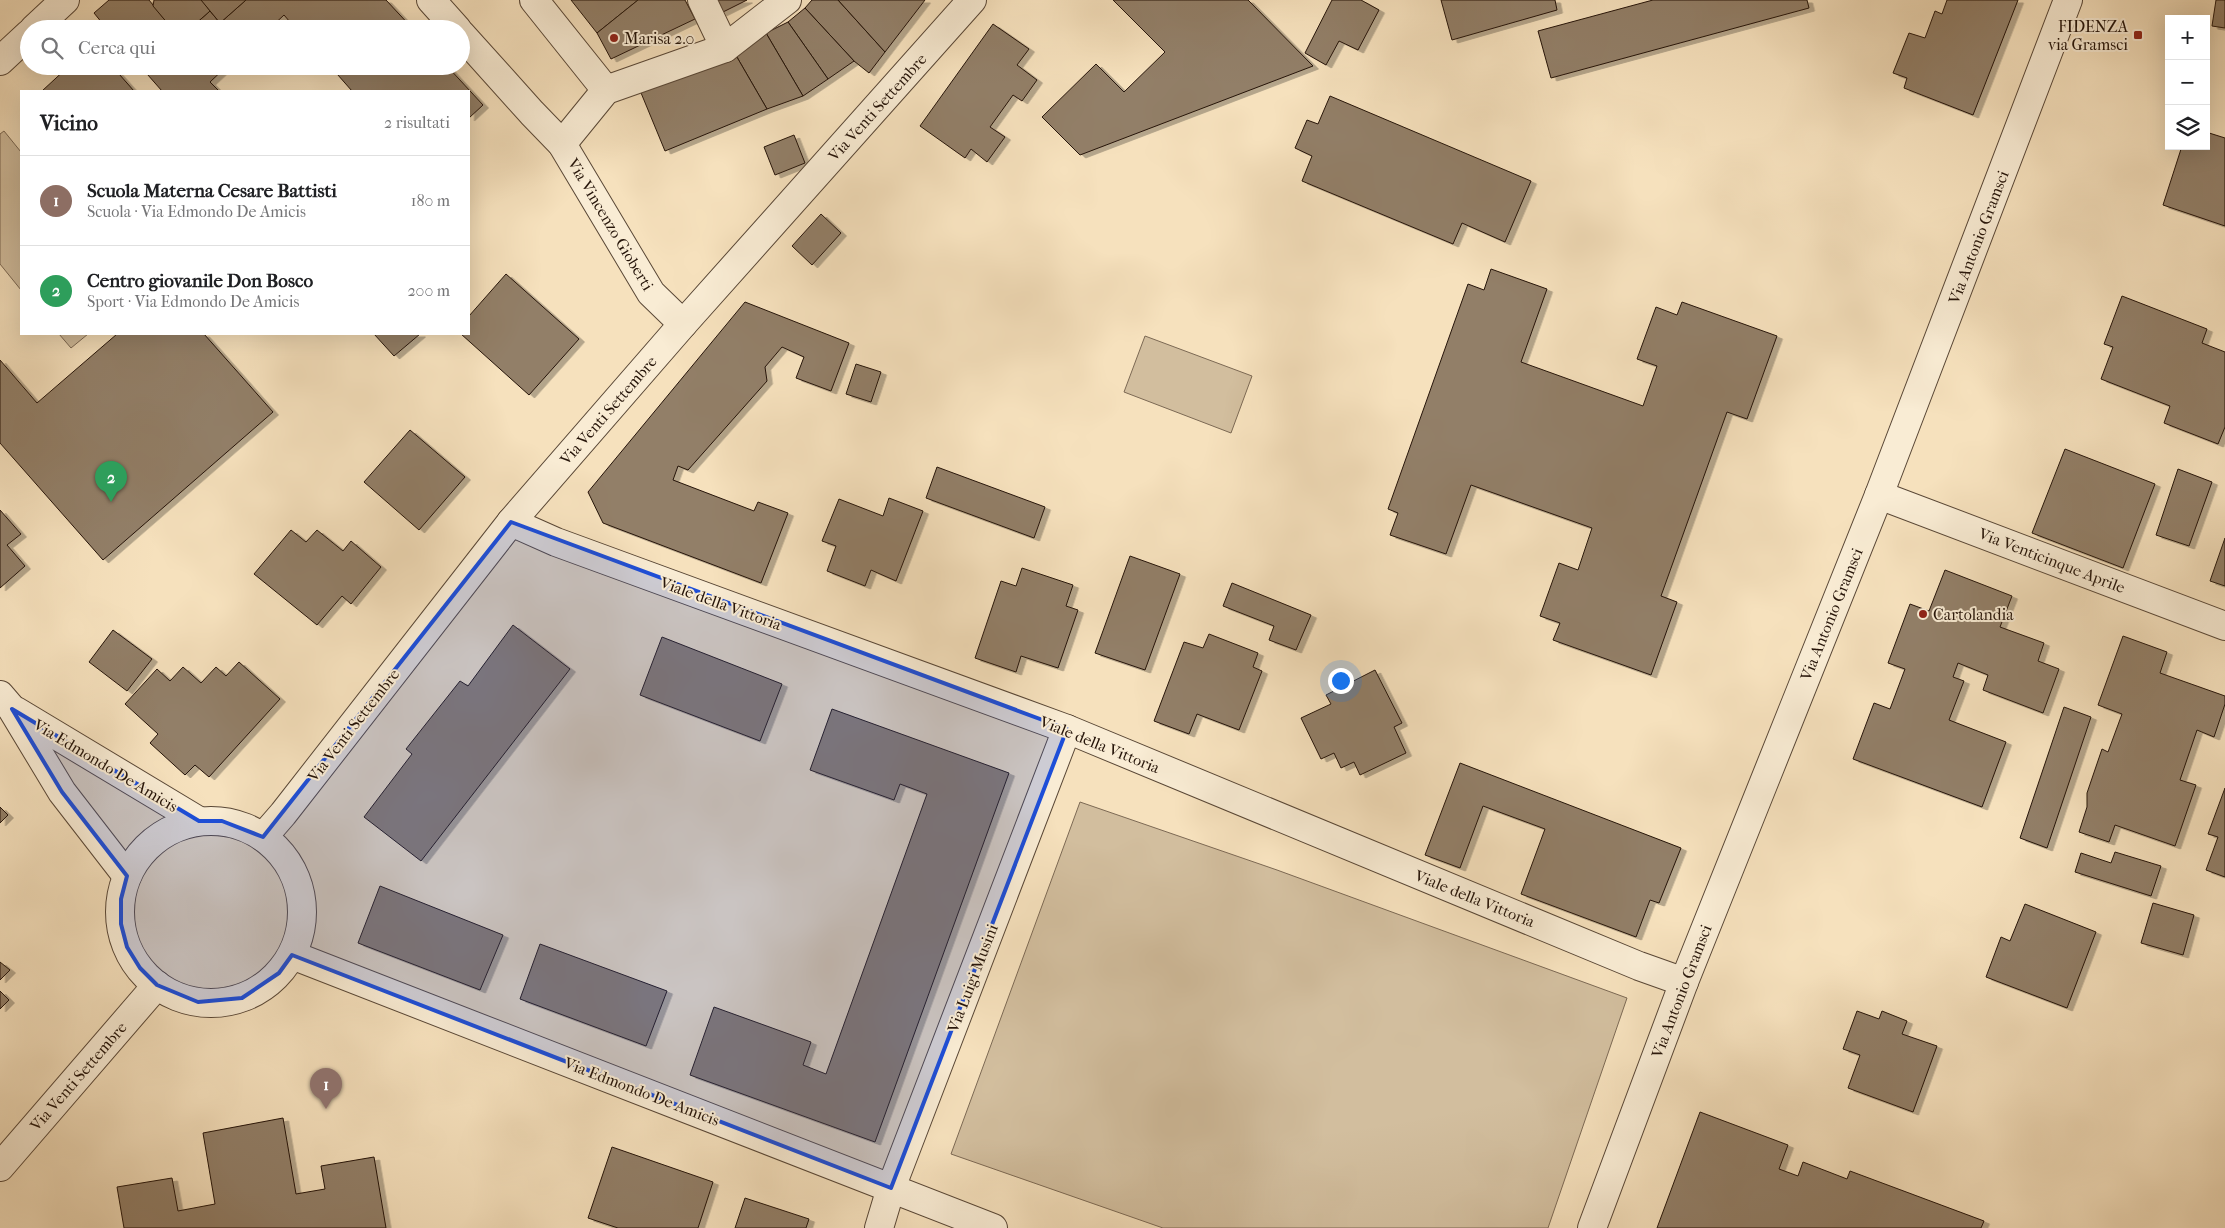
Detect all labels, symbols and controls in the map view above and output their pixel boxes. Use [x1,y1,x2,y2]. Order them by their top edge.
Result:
map controls [2165,15,2210,150]
button: + [2165,15,2210,60]
place label: FIDENZA via Gramsci [2048,17,2129,54]
search box [20,20,470,75]
place label: Marisa 2.0 [624,29,694,48]
marker: FIDENZA via Gramsci [2132,29,2144,41]
marker: Marisa 2.0 [608,32,620,44]
icon: search [38,34,66,62]
text: Cerca qui [78,37,156,59]
street label: Via Venti Settembre [823,50,931,166]
button: − [2165,60,2210,105]
button: layers [2165,105,2210,150]
text: Vicino [40,111,98,135]
text: 2 risultati [384,113,450,132]
street label: Via Vincenzo Gioberti [563,154,658,294]
street label: Via Antonio Gramsci [1944,168,2013,307]
text: Scuola Materna Cesare Battisti [87,180,337,202]
text: 1 [53,191,59,210]
text: 180 m [411,191,450,210]
text: Scuola · Via Edmondo De Amicis [87,202,306,221]
text: Centro giovanile Don Bosco [87,270,313,292]
text: 2 [52,281,60,300]
text: 200 m [407,281,450,300]
text: Sport · Via Edmondo De Amicis [87,292,299,311]
street label: Via Venti Settembre [555,352,661,469]
pin: 2 [95,461,127,502]
street label: Via Venticinque Aprile [1975,523,2128,597]
street label: Via Antonio Gramsci [1796,545,1867,684]
street label: Viale della Vittoria [657,572,785,634]
place label: Cartolandia [1933,605,2014,624]
marker: Cartolandia [1917,608,1929,620]
street label: Via Venti Settembre [303,665,403,786]
your location [1328,668,1354,694]
street label: Viale della Vittoria [1036,711,1163,777]
street label: Via Edmondo De Amicis [29,714,181,816]
street label: Viale della Vittoria [1411,865,1538,931]
street label: Via Luigi Musini [943,921,1002,1036]
street label: Via Antonio Gramsci [1647,922,1716,1061]
street label: Via Venti Settembre [25,1018,131,1135]
street label: Via Edmondo De Amicis [561,1053,722,1130]
pin: 1 [310,1068,342,1109]

